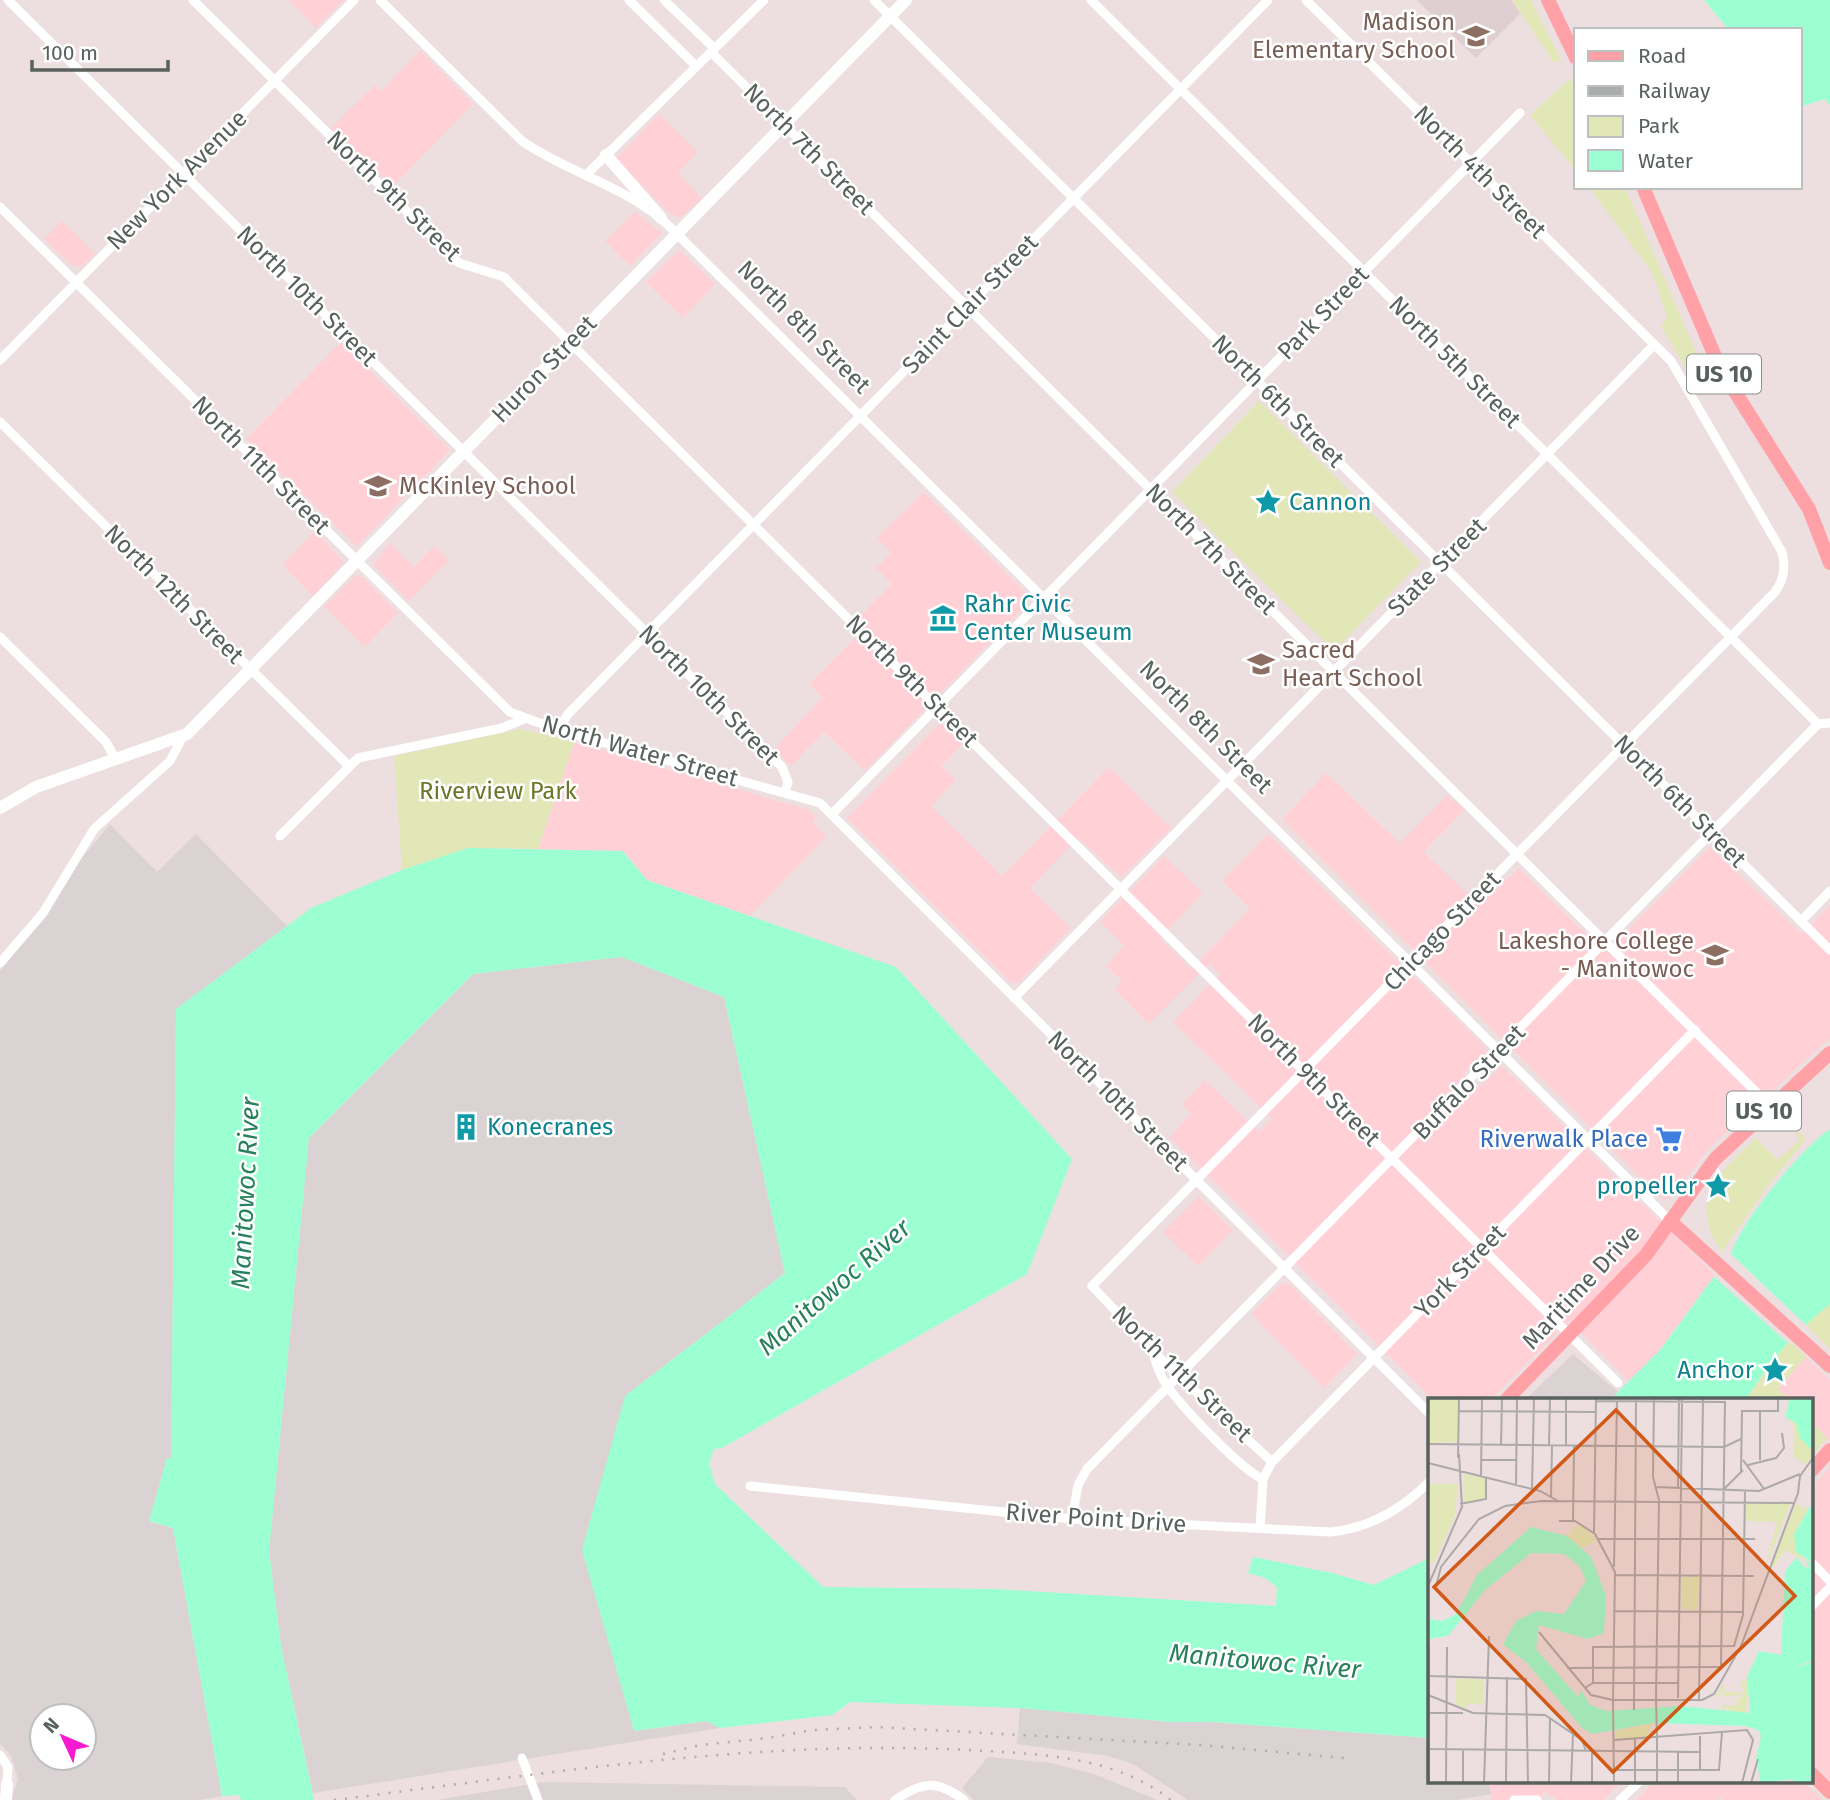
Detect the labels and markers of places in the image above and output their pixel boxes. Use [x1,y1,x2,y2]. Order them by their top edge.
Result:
place label: Madison Elementary School [1252,8,1455,64]
school or university icon: Madison Elementary School [1461,21,1491,51]
school or university icon: McKinley School [363,471,393,501]
place label: McKinley School [399,472,576,500]
place icon: Cannon [1253,487,1283,517]
place label: Cannon [1289,488,1371,516]
place label: Rahr Civic Center Museum [964,590,1133,646]
museum icon: Rahr Civic Center Museum [928,603,958,633]
place label: Sacred Heart School [1282,636,1422,692]
school or university icon: Sacred Heart School [1246,649,1276,679]
place label: Lakeshore College - Manitowoc [1498,927,1694,983]
school or university icon: Lakeshore College - Manitowoc [1700,940,1730,970]
building icon: Konecranes [451,1112,481,1142]
place label: Konecranes [487,1113,613,1141]
supermarket icon: Riverwalk Place [1654,1124,1684,1154]
place label: Riverwalk Place [1479,1125,1648,1153]
place icon: propeller [1703,1171,1733,1201]
place label: propeller [1597,1172,1698,1200]
place icon: Anchor [1760,1355,1790,1385]
place label: Anchor [1677,1356,1755,1384]

